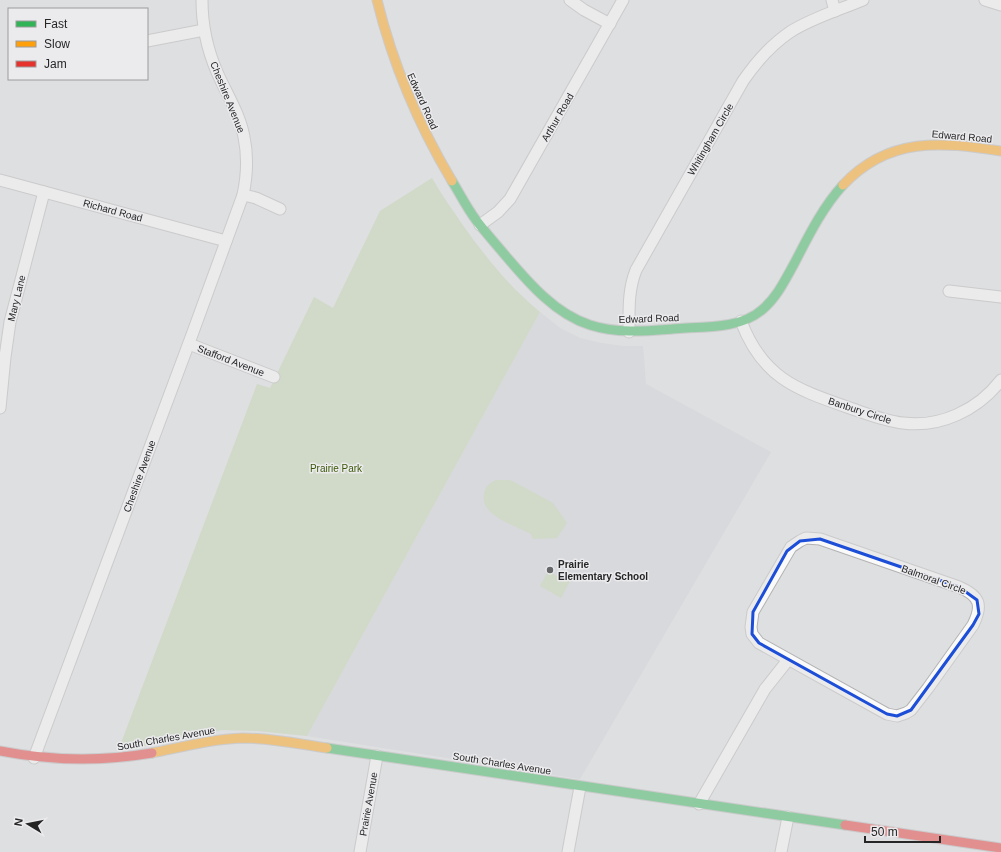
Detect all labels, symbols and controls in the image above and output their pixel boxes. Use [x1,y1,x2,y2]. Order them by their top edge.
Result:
legend [8,8,148,80]
text: Fast [44,17,68,31]
text: Slow [44,37,70,51]
text: Jam [44,57,67,71]
street label: Cheshire Avenue [208,60,247,135]
street label: Edward Road [405,71,440,131]
street label: Arthur Road [539,91,576,143]
street label: Whitingham Circle [685,101,736,177]
street label: Edward Road [931,128,993,145]
street label: Richard Road [82,197,144,224]
street label: Mary Lane [5,273,28,322]
street label: Edward Road [619,312,679,325]
street label: Stafford Avenue [196,343,266,378]
street label: Banbury Circle [827,395,893,426]
street label: Cheshire Avenue [121,438,158,514]
park label: Prairie Park [310,463,363,474]
place label: Prairie Elementary School [558,559,648,582]
street label: Balmoral Circle [900,563,968,596]
marker: Prairie Elementary School [545,565,555,575]
street label: South Charles Avenue [116,724,216,753]
street label: South Charles Avenue [452,750,552,777]
street label: Prairie Avenue [357,771,380,837]
north arrow [8,804,48,844]
text: N [12,817,25,827]
scale bar [865,818,940,844]
text: 50 m [871,825,898,839]

